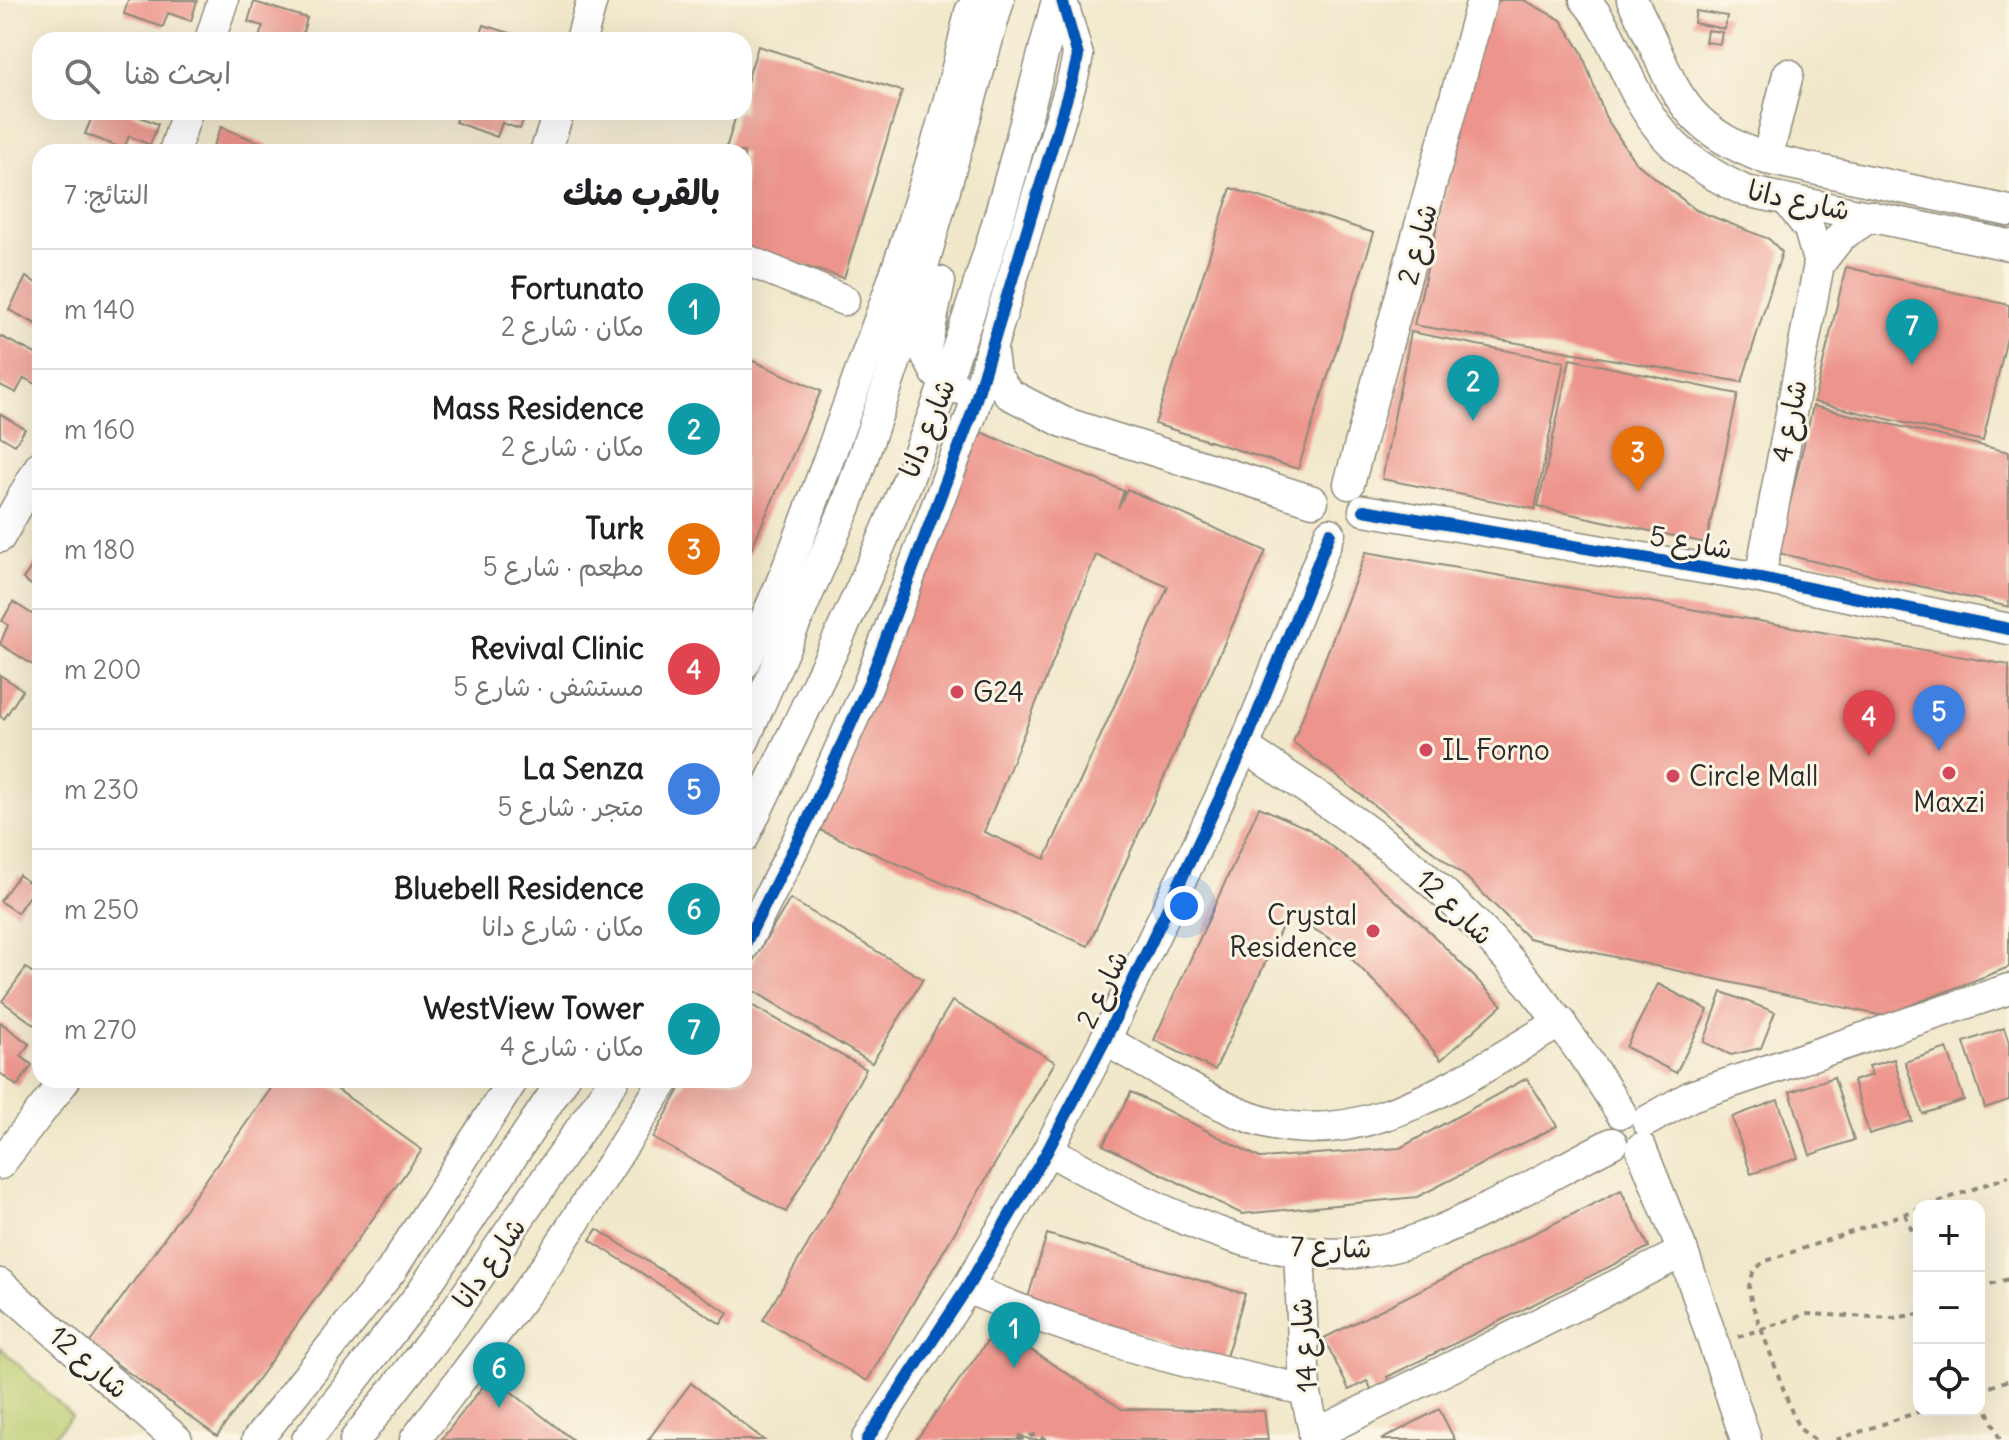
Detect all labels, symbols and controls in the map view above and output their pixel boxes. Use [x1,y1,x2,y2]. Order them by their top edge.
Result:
search box [32,32,752,120]
icon: search [60,54,104,98]
text: ابحث هنا [124,54,231,92]
text: بالقرب منك [563,171,720,214]
street label: شارع دانا [1744,172,1853,230]
text: النتائج: 7 [64,178,149,211]
street label: شارع 2 [1389,199,1447,289]
text: Fortunato [510,269,644,307]
text: 140 m [64,293,135,326]
text: 1 [689,293,699,326]
pin: 7 [1886,299,1938,365]
text: مكان · شارع 2 [501,310,644,343]
pin: 2 [1447,355,1499,421]
street label: شارع دانا [891,373,965,483]
street label: شارع 4 [1763,377,1817,466]
text: Mass Residence [431,389,644,427]
text: 160 m [64,413,135,446]
text: 2 [687,413,701,446]
pin: 3 [1612,426,1664,492]
text: مكان · شارع 2 [501,430,644,463]
text: Turk [585,509,644,547]
street label: شارع 5 [1646,517,1735,569]
text: 180 m [64,533,135,566]
text: 3 [687,533,701,566]
text: مطعم · شارع 5 [483,550,644,583]
text: Revival Clinic [470,629,644,667]
text: 200 m [64,653,141,686]
text: 4 [686,653,702,686]
text: مستشفى · شارع 5 [453,670,644,703]
place label: G24 [973,674,1024,710]
marker: G24 [948,683,966,701]
pin: 5 [1913,685,1965,751]
pin: 4 [1843,690,1895,756]
place label: IL Forno [1442,732,1550,768]
marker: IL Forno [1417,741,1435,759]
text: La Senza [522,749,644,787]
place label: Circle Mall [1689,758,1818,794]
marker: Maxzi [1940,764,1958,782]
marker: Circle Mall [1664,767,1682,785]
text: 230 m [64,773,139,806]
text: 5 [687,773,701,806]
place label: Maxzi [1913,784,1985,820]
text: متجر · شارع 5 [498,790,644,823]
street label: شارع 12 [1407,861,1501,954]
text: Bluebell Residence [394,869,644,907]
your location [1164,886,1204,926]
text: 250 m [64,893,139,926]
text: 6 [687,893,702,926]
place label: Crystal Residence [1229,897,1357,965]
text: مكان · شارع دانا [482,910,644,943]
marker: Crystal Residence [1364,922,1382,940]
street label: شارع 2 [1068,944,1138,1035]
text: WestView Tower [423,989,644,1027]
text: 270 m [64,1013,137,1046]
text: 7 [688,1013,700,1046]
text: مكان · شارع 4 [500,1030,644,1063]
map controls [1913,1200,1985,1416]
button: + [1913,1200,1985,1272]
street label: شارع دانا [445,1210,535,1317]
street label: شارع 7 [1290,1228,1372,1268]
button: − [1913,1272,1985,1344]
street label: شارع 14 [1283,1296,1327,1393]
pin: 1 [988,1302,1040,1368]
street label: شارع 12 [41,1318,136,1408]
pin: 6 [473,1342,525,1408]
button: locate [1913,1344,1985,1416]

